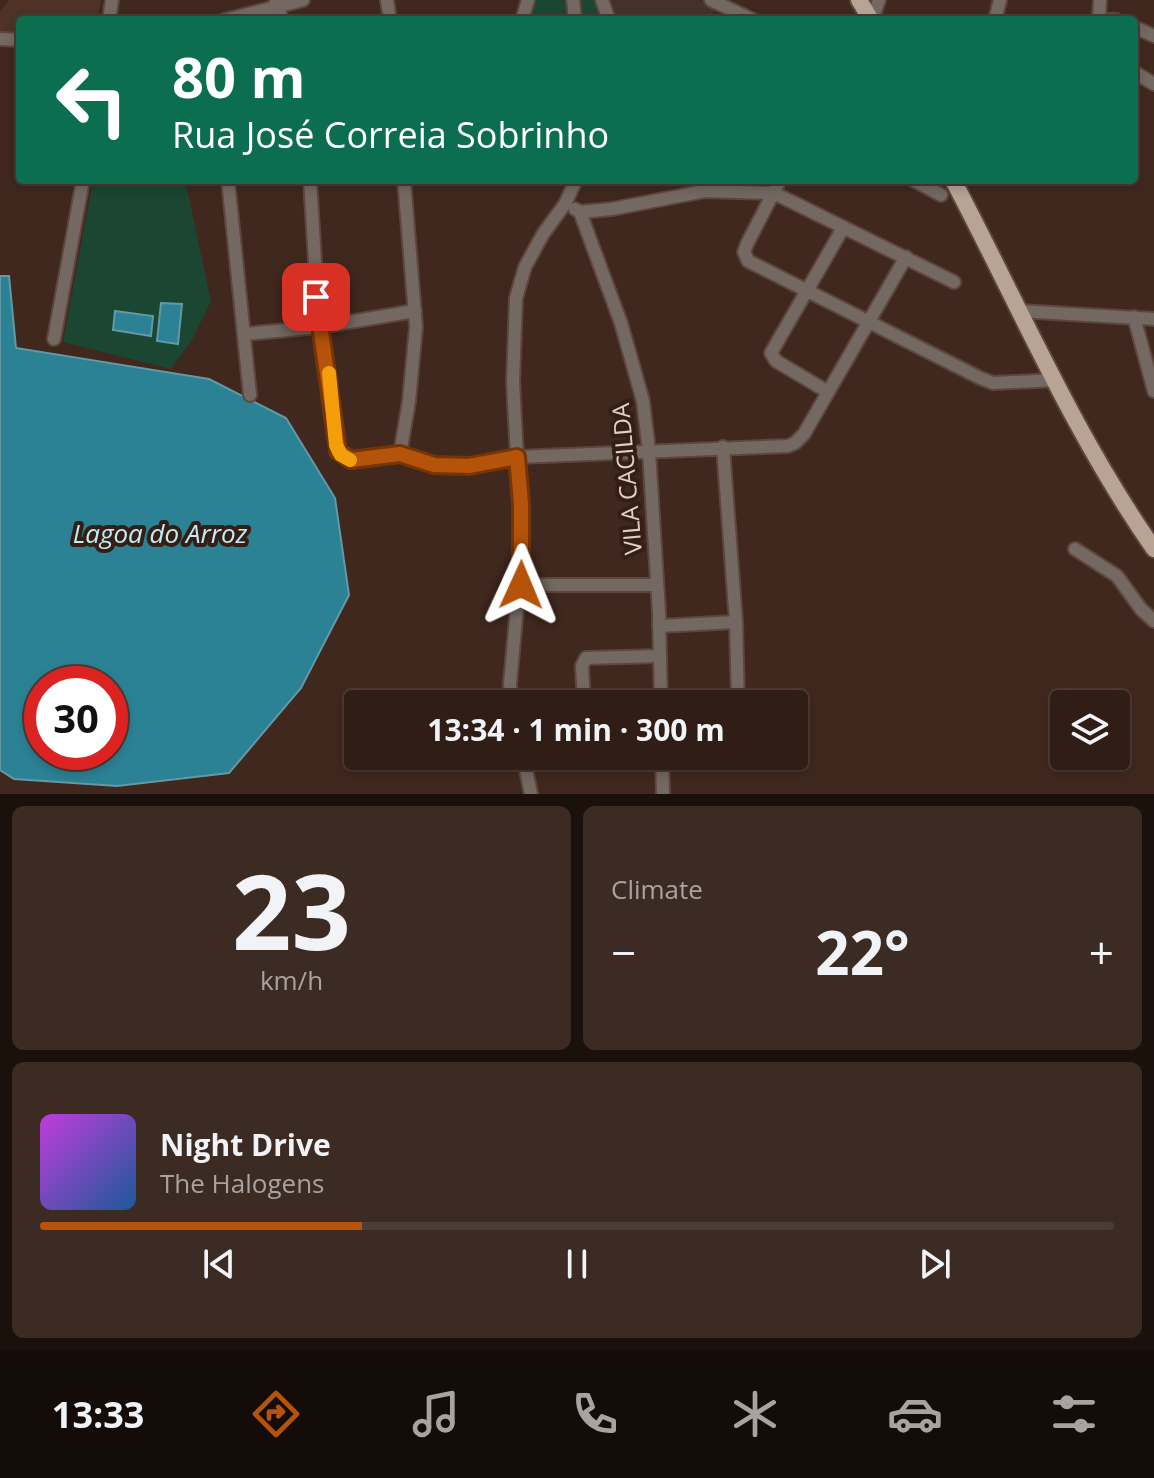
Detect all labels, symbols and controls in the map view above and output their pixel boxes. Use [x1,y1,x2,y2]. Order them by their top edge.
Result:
text: 80 m [172,38,306,114]
icon: left [40,48,144,152]
text: Rua José Correia Sobrinho [172,110,609,159]
pin [282,263,350,331]
icon: arrive [294,275,338,319]
street label: VILA CACILDA [603,401,649,556]
water label: Lagoa do Arroz [73,515,248,551]
position arrow [479,543,563,627]
speed limit sign: 30 [24,666,128,770]
map controls [1050,690,1130,770]
button: layers [1050,690,1130,770]
text: 13:34 · 1 min · 300 m [427,709,725,750]
text: 23 [232,839,351,980]
text: Climate [611,871,703,907]
text: 22° [815,911,910,993]
text: − [611,922,636,982]
text: + [1089,922,1114,982]
text: km/h [260,962,323,998]
text: Night Drive [160,1124,331,1165]
text: The Halogens [160,1165,325,1201]
icon: previous [197,1242,241,1286]
icon: pause [555,1242,599,1286]
icon: next [913,1242,957,1286]
icon: directions [248,1386,304,1442]
icon: music [408,1386,464,1442]
icon: phone [567,1386,623,1442]
icon: climate [727,1386,783,1442]
icon: car [887,1386,943,1442]
icon: filters [1046,1386,1102,1442]
text: 13:33 [52,1390,144,1439]

